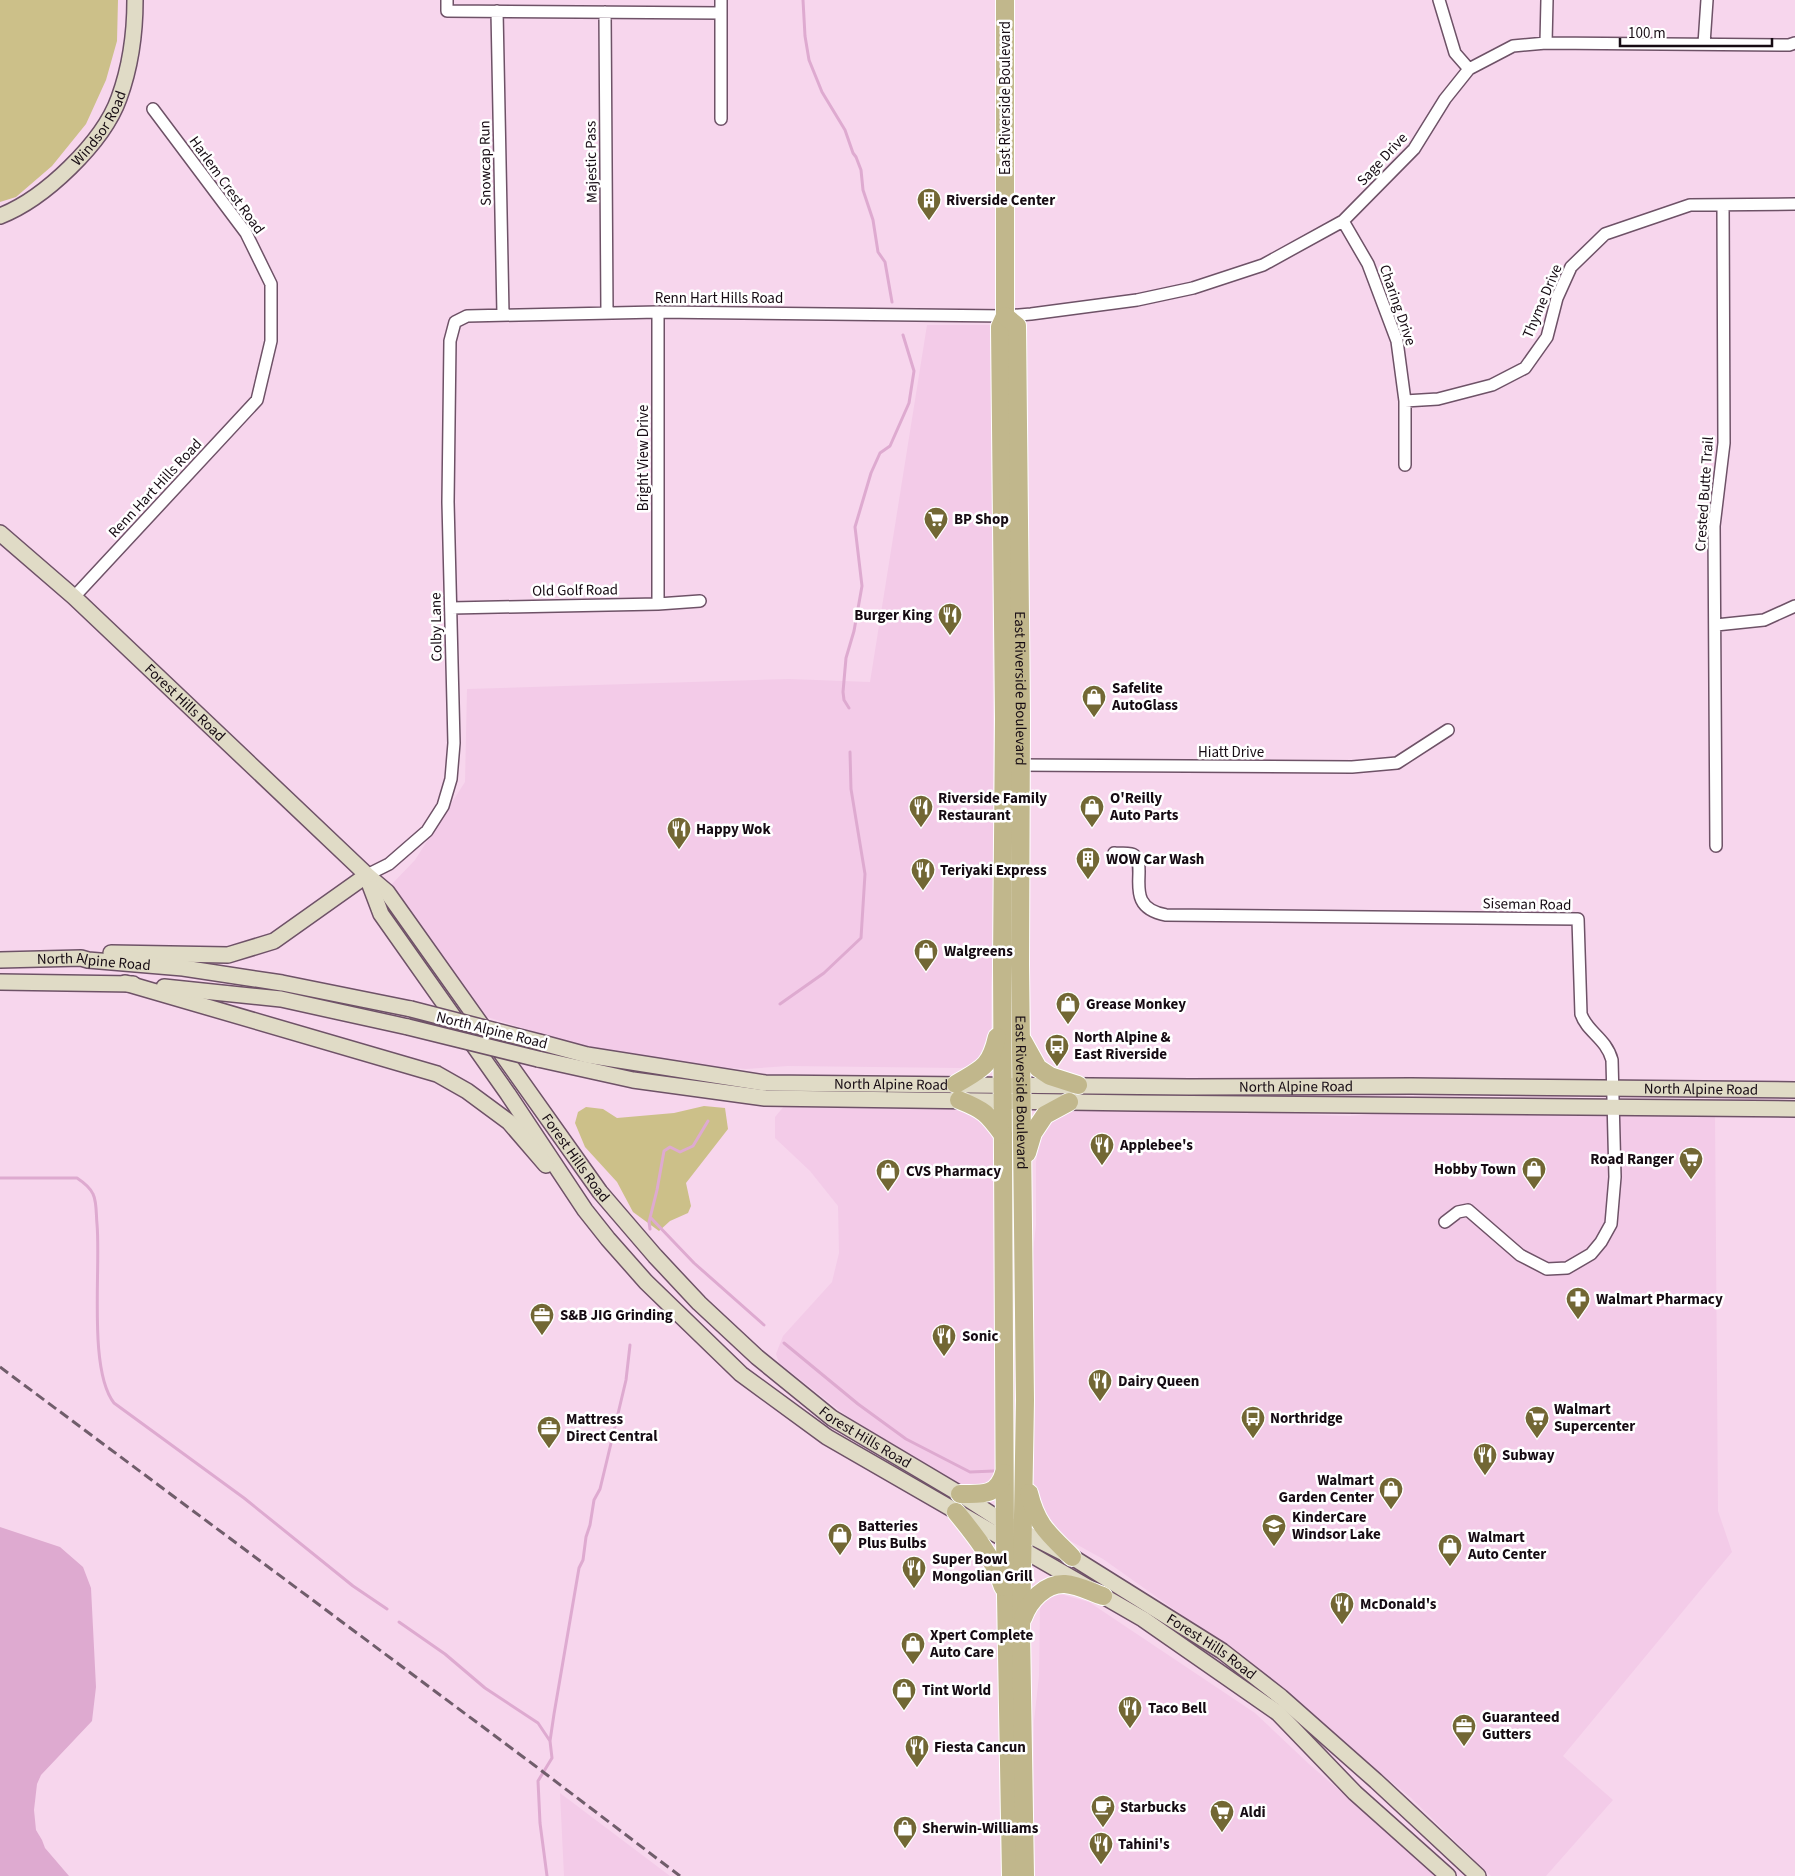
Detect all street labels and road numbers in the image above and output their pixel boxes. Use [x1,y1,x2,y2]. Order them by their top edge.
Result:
street label: East Riverside Boulevard [995,21,1016,175]
street label: Windsor Road [67,88,132,171]
street label: Snowcap Run [474,120,497,206]
street label: Majestic Pass [580,121,603,203]
street label: Sage Drive [1352,128,1413,191]
street label: Harlem Crest Road [184,132,269,239]
street label: Thyme Drive [1517,261,1567,341]
street label: Charing Drive [1374,262,1421,349]
street label: Renn Hart Hills Road [655,288,783,309]
street label: Bright View Drive [633,405,654,511]
street label: Renn Hart Hills Road [104,434,207,542]
street label: Crested Butte Trail [1690,436,1719,552]
street label: Old Golf Road [532,579,618,602]
street label: Colby Lane [425,592,448,662]
street label: East Riverside Boulevard [1009,611,1031,766]
street label: Forest Hills Road [140,659,230,746]
street label: Hiatt Drive [1198,742,1264,763]
street label: Siseman Road [1482,893,1572,916]
street label: North Alpine Road [37,948,151,976]
street label: North Alpine Road [434,1006,550,1054]
street label: East Riverside Boulevard [1010,1015,1032,1170]
street label: North Alpine Road [834,1074,948,1096]
street label: North Alpine Road [1239,1076,1353,1098]
street label: North Alpine Road [1644,1078,1758,1101]
street label: Forest Hills Road [536,1109,614,1207]
street label: Forest Hills Road [814,1401,915,1474]
street label: Forest Hills Road [1162,1609,1261,1685]

